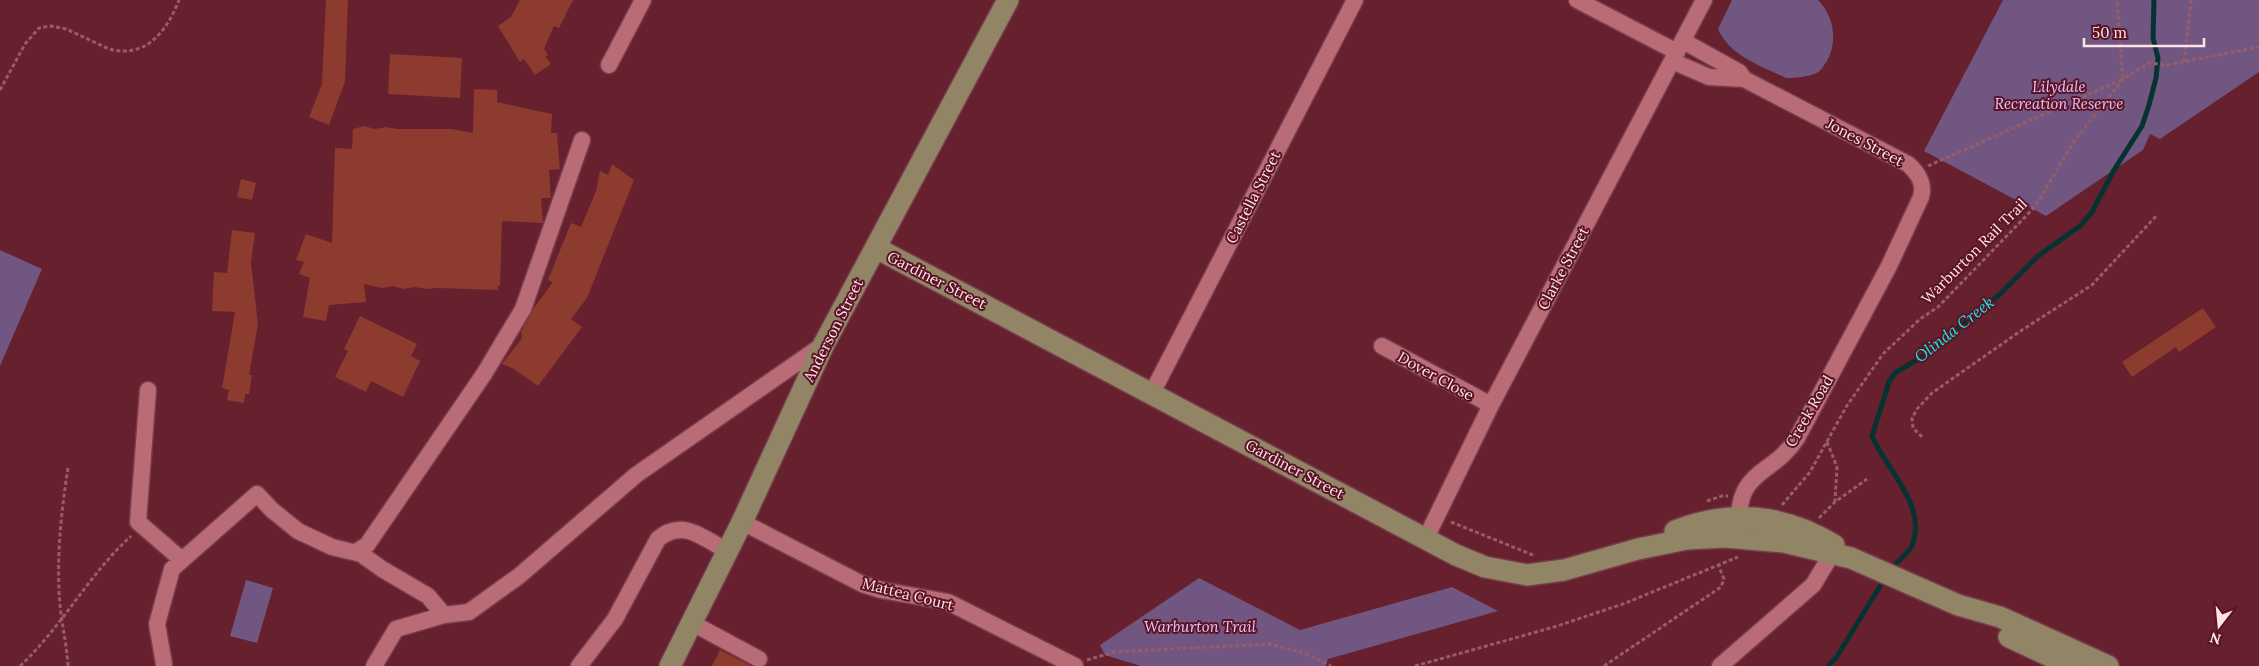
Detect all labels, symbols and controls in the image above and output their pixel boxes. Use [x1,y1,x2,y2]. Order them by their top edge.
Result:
scale bar [2084,15,2204,47]
text: 50 m [2092,23,2127,42]
park label: Lilydale Recreation Reserve [1995,77,2123,113]
street label: Jones Street [1822,113,1907,170]
street label: Castella Street [1221,147,1285,247]
street label: Warburton Rail Trail [1917,194,2031,308]
street label: Clarke Street [1533,223,1593,313]
street label: Gardiner Street [884,247,990,313]
street label: Anderson Street [798,275,867,386]
water label: Olinda Creek [1910,292,1998,366]
street label: Dover Close [1394,347,1478,405]
street label: Creek Road [1781,372,1837,450]
street label: Gardiner Street [1242,435,1348,503]
street label: Mattea Court [860,573,956,615]
north arrow [2194,601,2244,651]
park label: Warburton Trail [1144,617,1257,636]
text: N [2208,628,2223,649]

